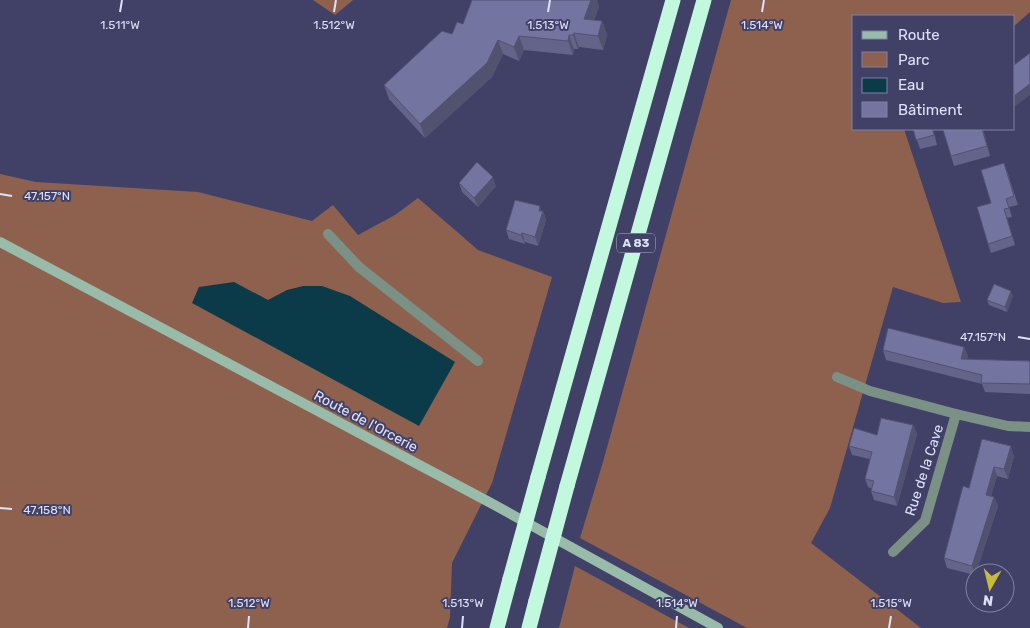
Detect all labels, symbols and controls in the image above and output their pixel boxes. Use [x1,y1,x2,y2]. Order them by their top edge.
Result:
legend [852,15,1015,130]
text: 1.511°W [100,18,140,32]
text: 1.512°W [313,18,355,32]
text: 1.513°W [527,18,569,32]
text: 1.514°W [741,18,783,32]
text: Route [898,26,940,44]
text: Parc [898,51,930,69]
text: Eau [898,76,924,94]
text: Bâtiment [898,101,962,119]
text: 47.157°N [24,189,70,203]
road number: A 83 [617,234,655,252]
text: 47.157°N [960,330,1006,344]
street label: Route de l'Orcerie [311,387,421,456]
street label: Rue de la Cave [902,422,947,518]
text: 47.158°N [23,503,71,517]
north arrow [965,563,1015,613]
text: N [982,591,994,609]
text: 1.512°W [228,596,270,610]
text: 1.513°W [442,596,484,610]
text: 1.514°W [656,596,698,610]
text: 1.515°W [870,596,912,610]

